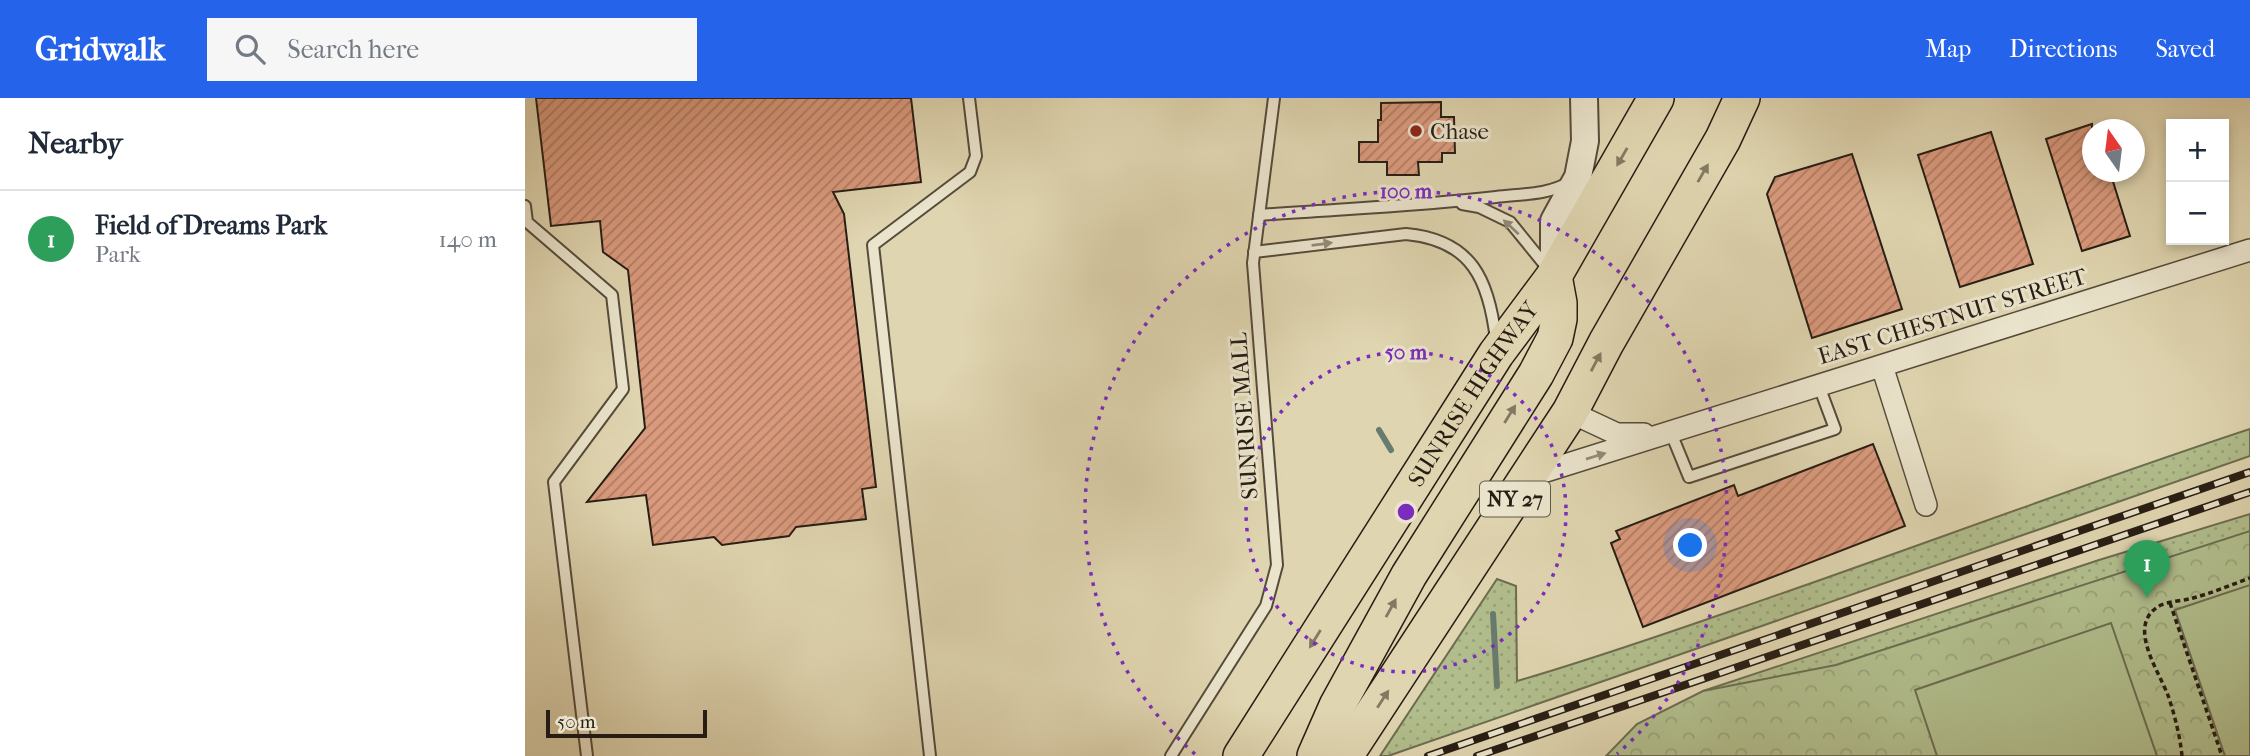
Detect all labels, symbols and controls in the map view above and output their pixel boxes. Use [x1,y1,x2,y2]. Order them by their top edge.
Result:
search box [207,18,697,81]
text: Gridwalk [35,30,165,69]
icon: search [231,30,269,68]
text: Search here [287,34,419,65]
text: Map [1925,35,1971,63]
text: Directions [2009,35,2117,63]
text: Saved [2155,35,2215,63]
place label: Chase [1430,118,1489,145]
north arrow [2082,119,2145,182]
map controls [2166,119,2229,245]
button: + [2166,119,2229,182]
marker: Chase [1408,123,1424,139]
text: Nearby [28,126,123,161]
one-way arrow [1616,148,1628,167]
one-way arrow [1697,163,1709,183]
text: 100 m [1380,179,1433,203]
button: − [2166,182,2229,245]
text: Field of Dreams Park [95,210,327,241]
one-way arrow [1503,219,1520,235]
text: 1 [47,226,55,253]
text: 140 m [438,226,497,253]
one-way arrow [1311,238,1333,249]
text: Park [95,241,141,268]
street label: EAST CHESTNUT STREET [1815,263,2090,370]
street label: SUNRISE HIGHWAY [1402,295,1545,492]
street label: SUNRISE MALL [1225,331,1264,500]
text: 50 m [1385,340,1428,364]
one-way arrow [1590,352,1602,372]
one-way arrow [1504,405,1517,424]
one-way arrow [1585,450,1606,460]
road number: NY 27 [1480,482,1550,516]
centre of rings [1394,500,1418,524]
your location [1673,528,1707,562]
pin: 1 [2124,540,2170,598]
one-way arrow [1385,598,1397,618]
one-way arrow [1309,629,1322,649]
one-way arrow [1376,689,1389,709]
scale bar [546,707,707,739]
text: 50 m [557,711,596,733]

